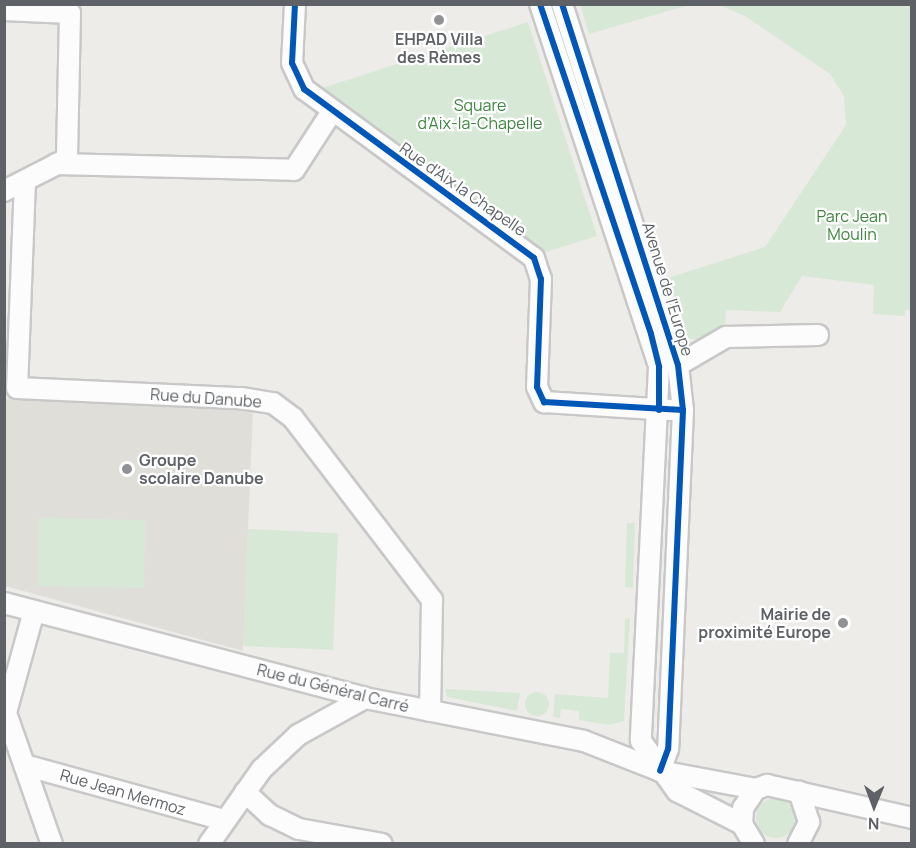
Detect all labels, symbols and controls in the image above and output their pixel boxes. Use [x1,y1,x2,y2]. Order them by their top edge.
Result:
marker: EHPAD Villa des Rèmes [432,13,446,27]
place label: EHPAD Villa des Rèmes [395,29,483,67]
park label: Square d’Aix-la-Chapelle [418,95,542,133]
street label: Rue d'Aix la Chapelle [396,138,530,240]
park label: Parc Jean Moulin [817,206,887,244]
street label: Avenue de l'Europe [638,220,698,358]
street label: Rue du Danube [150,385,262,411]
place label: Groupe scolaire Danube [139,450,264,488]
marker: Groupe scolaire Danube [120,462,134,476]
place label: Mairie de proximité Europe [698,604,831,642]
marker: Mairie de proximité Europe [836,616,850,630]
street label: Rue du Général Carré [255,660,411,716]
street label: Rue Jean Mermoz [58,765,188,819]
north arrow [844,776,904,836]
text: N [868,813,880,835]

